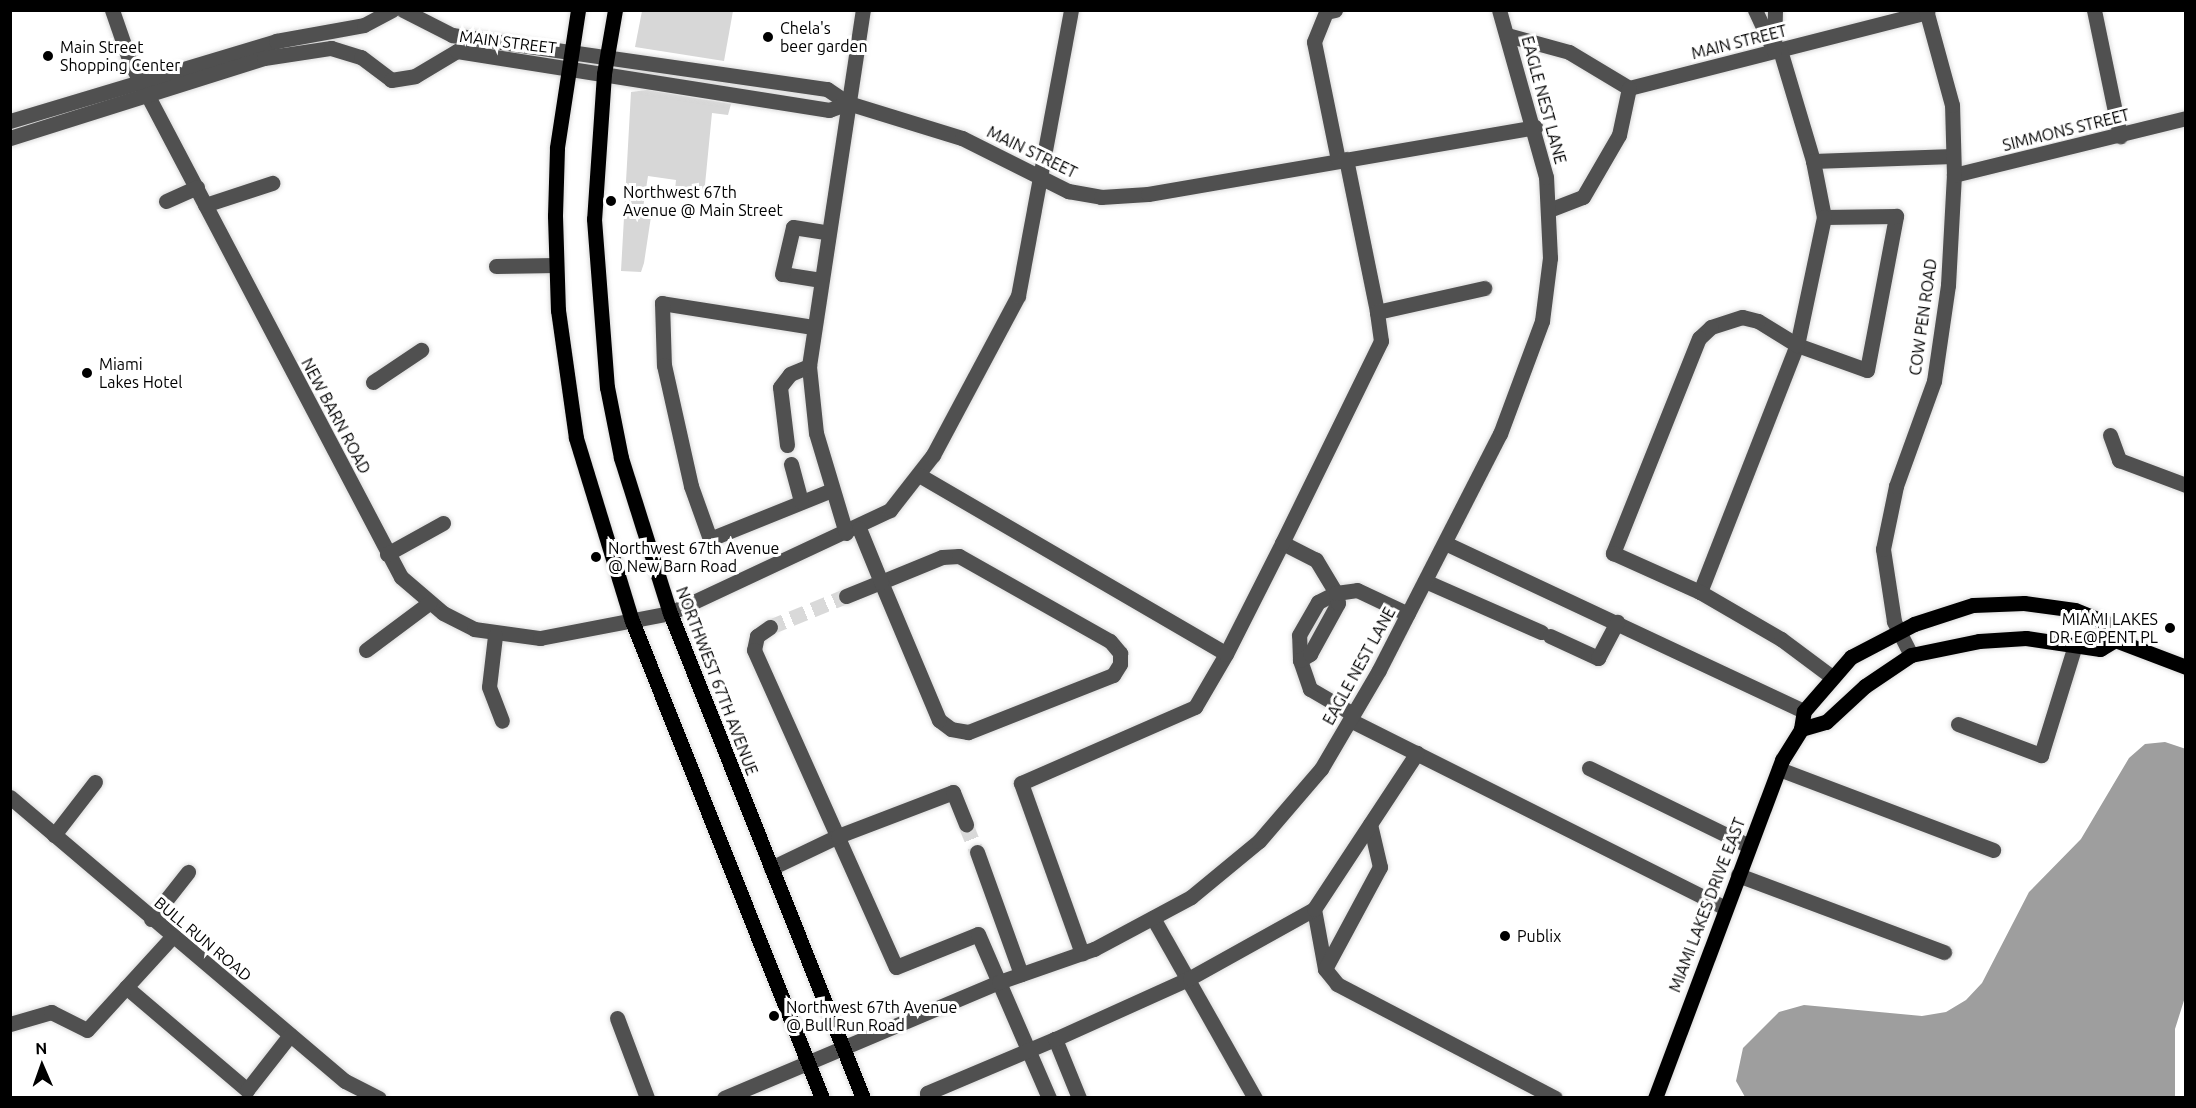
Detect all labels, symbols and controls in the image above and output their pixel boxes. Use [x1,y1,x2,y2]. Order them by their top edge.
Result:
place label: Chela's beer garden [780,18,868,56]
street label: MAIN STREET [1689,21,1789,63]
street label: MAIN STREET [458,27,558,57]
marker: Chela's beer garden [761,30,775,44]
street label: EAGLE NEST LANE [1518,34,1570,166]
place label: Main Street Shopping Center [60,37,180,75]
marker: Main Street Shopping Center [41,49,55,63]
street label: SIMMONS STREET [2000,105,2132,155]
street label: MAIN STREET [984,122,1080,182]
place label: Northwest 67th Avenue @ Main Street [623,182,783,220]
marker: Northwest 67th Avenue @ Main Street [604,194,618,208]
street label: COW PEN ROAD [1905,257,1941,377]
place label: Miami Lakes Hotel [99,354,182,392]
street label: NEW BARN ROAD [297,355,375,477]
marker: Miami Lakes Hotel [80,366,94,380]
place label: Northwest 67th Avenue @ New Barn Road [608,538,779,576]
marker: Northwest 67th Avenue @ New Barn Road [589,550,603,564]
street label: NORTHWEST 67TH AVENUE [672,584,762,778]
street label: EAGLE NEST LANE [1319,604,1399,728]
place label: MIAMI LAKES DR E@PENT PL [2049,609,2158,647]
marker: MIAMI LAKES DR E@PENT PL [2163,621,2177,635]
street label: MIAMI LAKES DRIVE EAST [1665,815,1749,995]
street label: BULL RUN ROAD [151,893,255,985]
place label: Publix [1517,926,1561,946]
marker: Publix [1498,929,1512,943]
place label: Northwest 67th Avenue @ Bull Run Road [786,997,957,1035]
marker: Northwest 67th Avenue @ Bull Run Road [767,1009,781,1023]
north arrow [12,1036,72,1096]
text: N [35,1039,48,1057]

